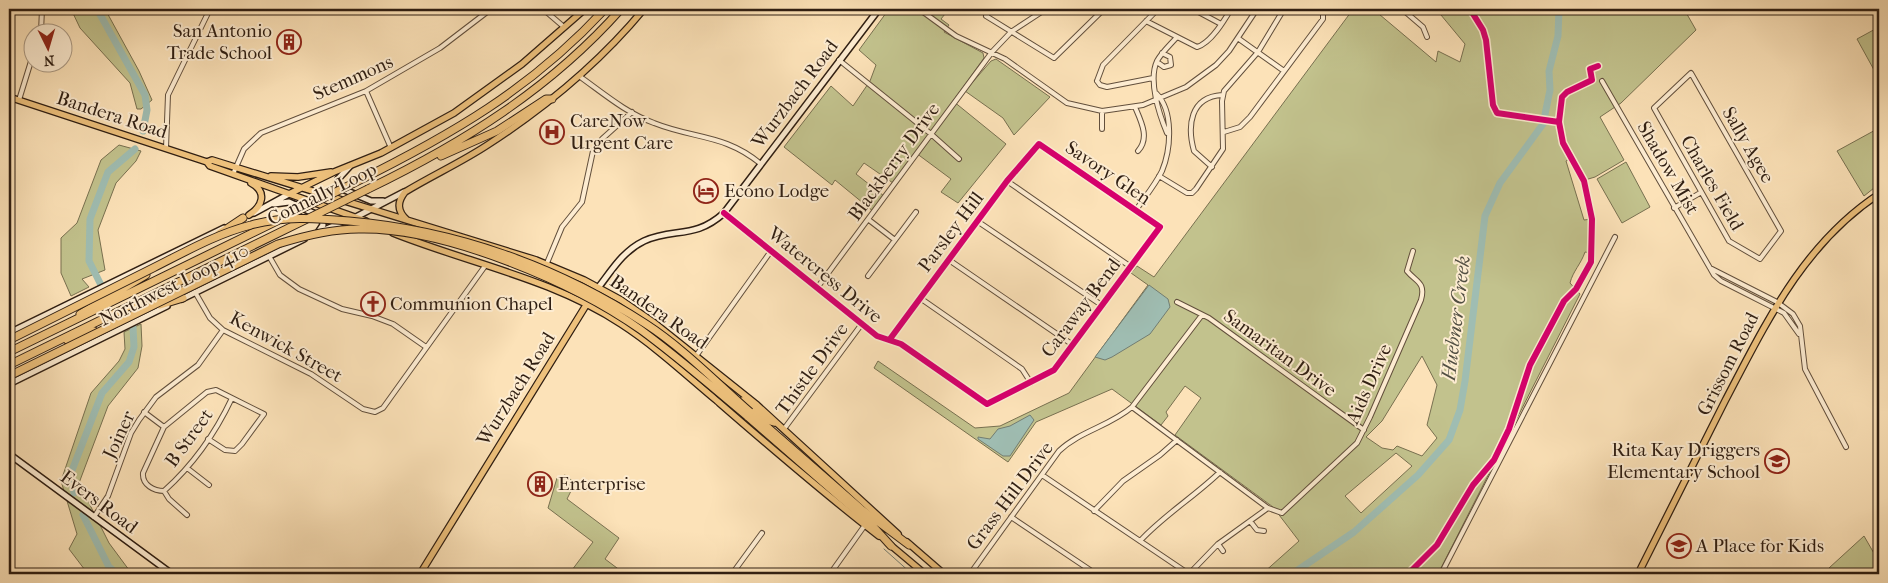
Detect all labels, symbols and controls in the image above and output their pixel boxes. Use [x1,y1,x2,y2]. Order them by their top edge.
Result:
place label: San Antonio Trade School [167,20,272,64]
north arrow [22,22,72,72]
building icon: San Antonio Trade School [276,29,302,55]
street label: Wurzbach Road [747,35,843,153]
street label: Stemmons [310,51,396,105]
text: N [43,52,55,69]
street label: Bandera Road [54,87,171,143]
street label: Blackberry Drive [844,99,944,225]
street label: Sally Agee [1717,103,1779,187]
place label: CareNow Urgent Care [570,110,673,154]
street label: Shadow Mist [1633,118,1704,219]
hospital icon: CareNow Urgent Care [539,119,565,145]
street label: Charles Field [1676,131,1748,235]
street label: Savory Glen [1061,136,1155,210]
street label: Connally Loop [264,158,380,230]
hotel icon: Econo Lodge [693,178,719,204]
place label: Econo Lodge [724,180,829,202]
street label: Parsley Hill [914,188,988,276]
street label: Watercress Drive [763,222,887,328]
street label: Northwest Loop 410 [96,239,252,331]
street label: Caraway Bend [1037,254,1126,362]
water label: Huebner Creek [1437,254,1475,383]
street label: Bandera Road [606,270,713,354]
church icon: Communion Chapel [360,291,386,317]
place label: Communion Chapel [390,293,553,315]
street label: Samaritan Drive [1219,305,1341,401]
street label: Kenwick Street [226,307,346,387]
street label: Grissom Road [1693,308,1764,419]
street label: Thistle Drive [771,319,853,419]
street label: Wurzbach Road [472,328,560,451]
street label: Aids Drive [1341,340,1396,429]
street label: B Street [161,404,218,471]
street label: Joiner [98,407,140,464]
street label: Grass Hill Drive [962,437,1058,555]
place label: Rita Kay Driggers Elementary School [1607,439,1760,483]
school or university icon: Rita Kay Driggers Elementary School [1764,448,1790,474]
street label: Evers Road [56,466,143,539]
building icon: Enterprise [527,471,553,497]
place label: Enterprise [558,473,646,495]
school or university icon: A Place for Kids [1666,533,1692,559]
place label: A Place for Kids [1695,535,1824,557]

